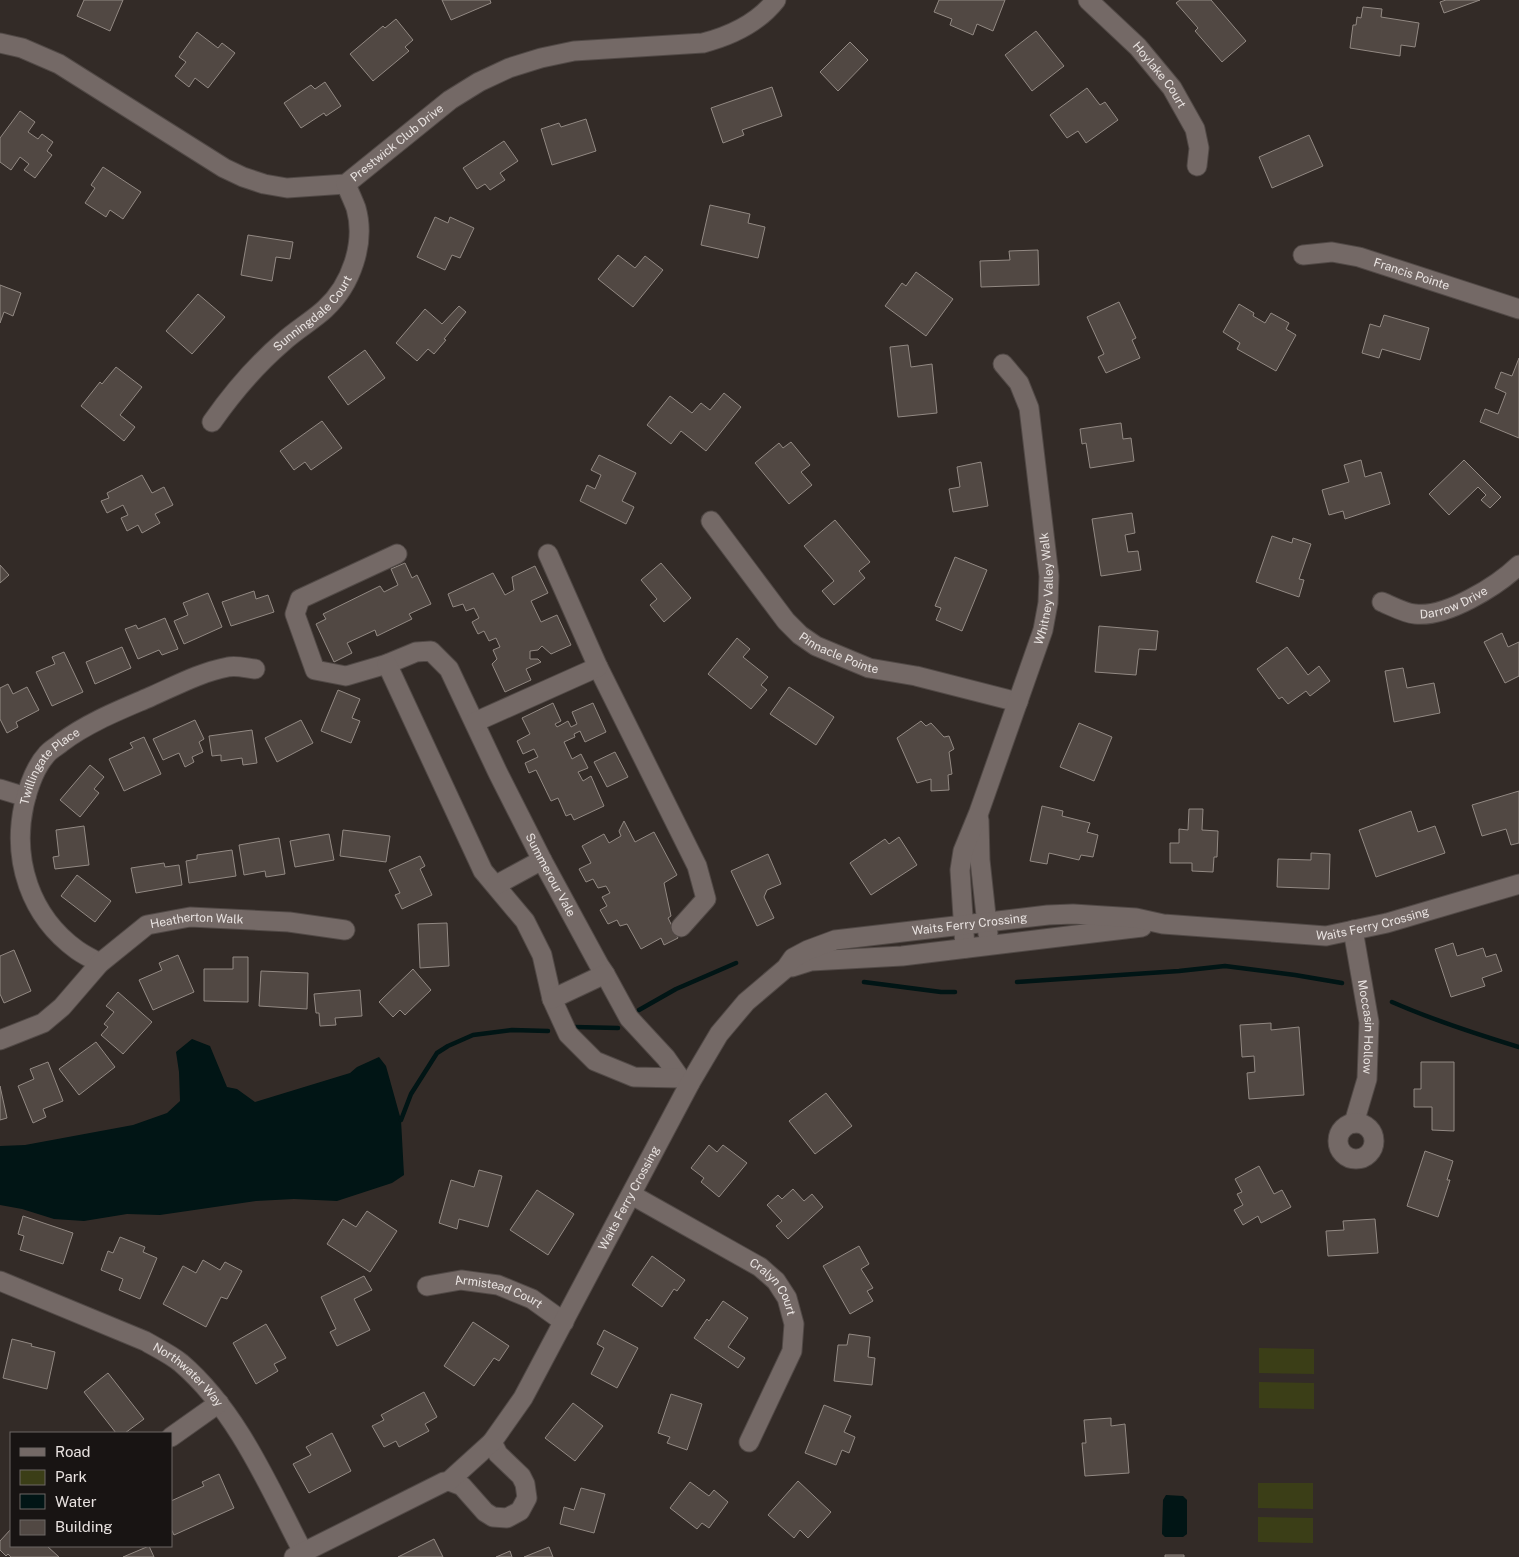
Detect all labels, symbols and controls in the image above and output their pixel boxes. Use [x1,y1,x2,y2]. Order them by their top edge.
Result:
street label: Hoylake Court [1130,39,1189,111]
street label: Prestwick Club Drive [348,101,446,185]
street label: Francis Pointe [1372,255,1452,293]
street label: Sunningdale Court [270,273,355,354]
street label: Whitney Valley Walk [1031,531,1056,647]
street label: Darrow Drive [1419,584,1490,621]
street label: Pinnacle Pointe [796,629,880,677]
street label: Twillingate Place [17,725,82,806]
street label: Summerour Vale [523,831,579,919]
street label: Waits Ferry Crossing [1315,904,1431,943]
street label: Heatherton Walk [149,910,244,931]
street label: Waits Ferry Crossing [911,910,1028,938]
street label: Moccasin Hollow [1355,979,1376,1075]
street label: Waits Ferry Crossing [596,1143,662,1253]
street label: Cralyn Court [747,1255,798,1317]
street label: Armistead Court [453,1273,546,1311]
street label: Northwater Way [150,1340,226,1410]
legend [10,1432,172,1547]
text: Road [55,1443,91,1460]
text: Park [55,1468,87,1485]
text: Water [55,1493,97,1510]
text: Building [55,1518,113,1535]

